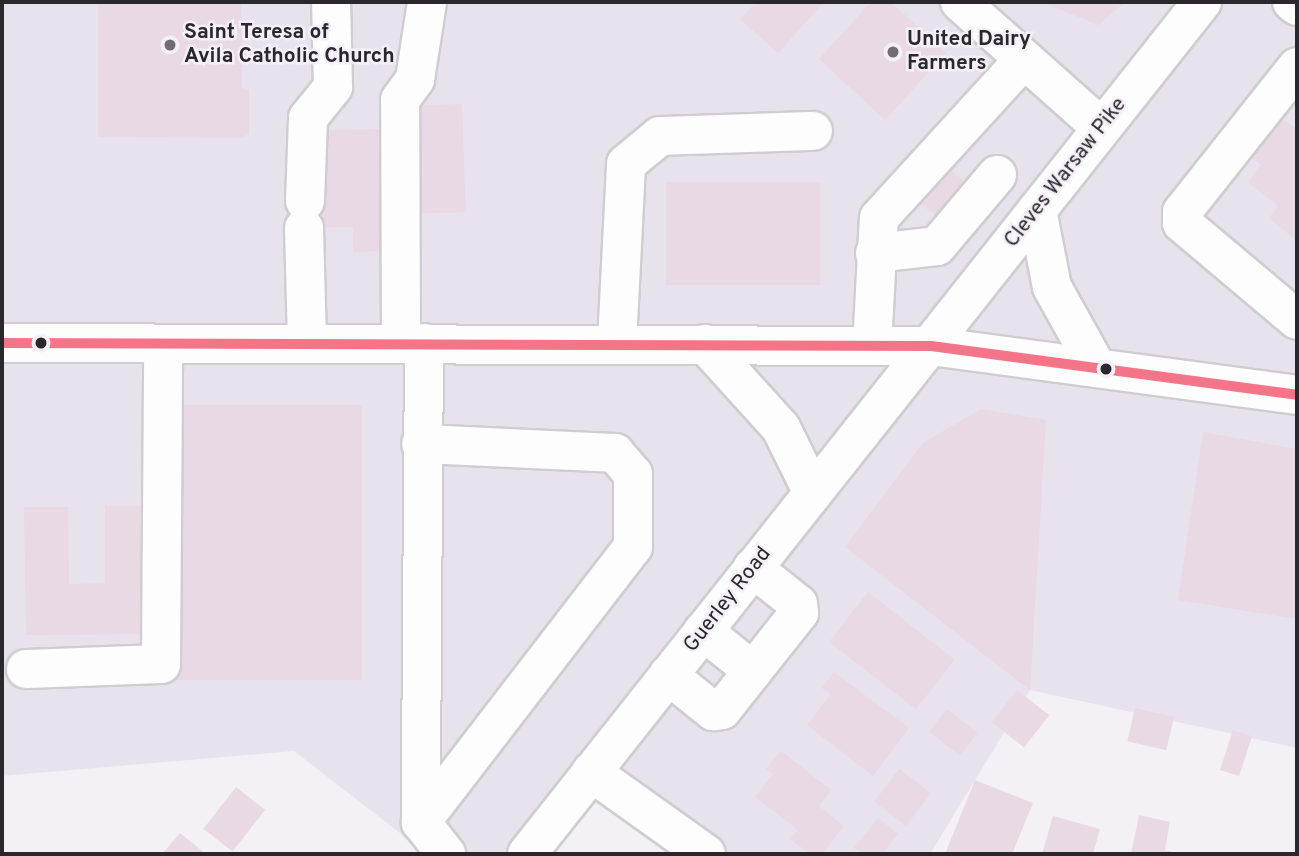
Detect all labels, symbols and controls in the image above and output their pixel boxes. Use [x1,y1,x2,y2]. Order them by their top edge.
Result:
place label: Saint Teresa of Avila Catholic Church [184,20,395,70]
place label: United Dairy Farmers [907,27,1031,77]
marker: Saint Teresa of Avila Catholic Church [162,37,178,53]
marker: United Dairy Farmers [885,44,901,60]
street label: Cleves Warsaw Pike [1000,93,1132,253]
unlabelled marker [34,336,48,350]
unlabelled marker [1099,362,1113,376]
street label: Guerley Road [679,542,777,658]

